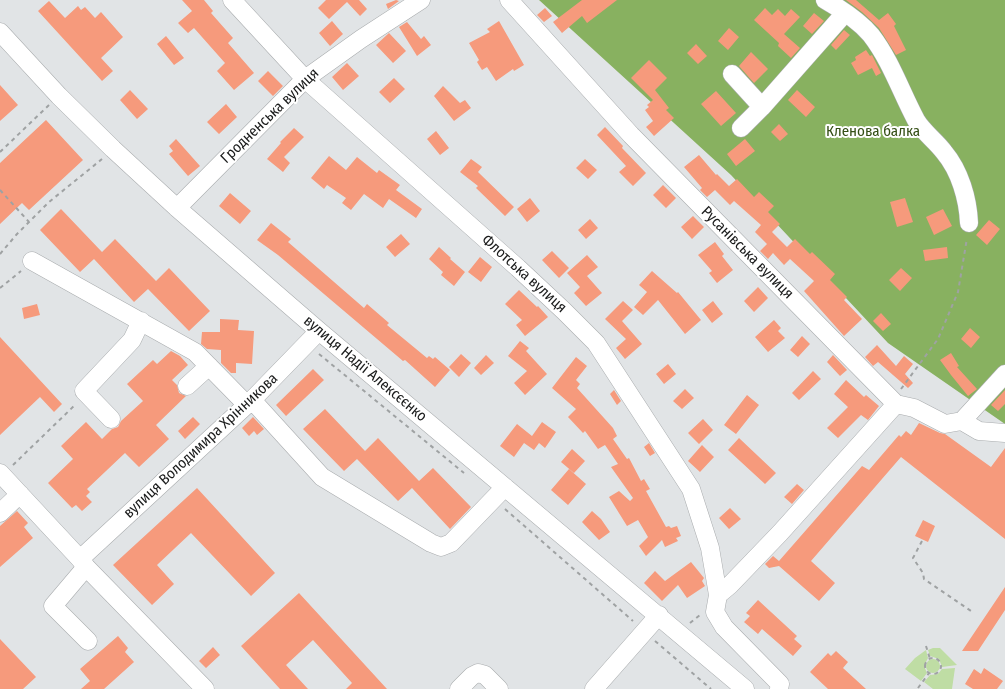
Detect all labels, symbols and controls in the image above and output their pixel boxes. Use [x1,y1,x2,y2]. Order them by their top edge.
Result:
street label: Гродненська вулиця [217,65,323,167]
park label: Кленова балка [826,123,920,141]
street label: Русанівська вулиця [697,203,797,303]
street label: Флотська вулиця [478,231,570,317]
street label: вулиця Надії Алексєєнко [300,312,430,426]
street label: вулиця Володимира Хрінникова [120,370,282,522]

